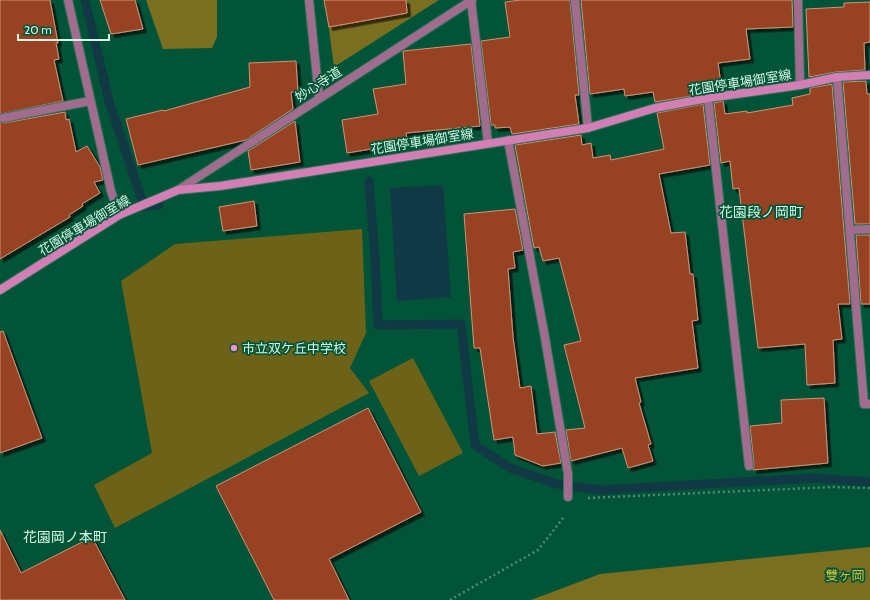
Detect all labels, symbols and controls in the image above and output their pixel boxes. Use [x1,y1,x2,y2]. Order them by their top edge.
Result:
scale bar [18,16,109,42]
text: 20 m [24,22,52,37]
street label: 妙心寺道 [292,63,344,105]
street label: 花園停車場御室線 [687,66,793,98]
street label: 花園停車場御室線 [369,125,475,157]
street label: 花園停車場御室線 [35,191,133,259]
district label: 花園段ノ岡町 [719,203,803,221]
place label: 市立双ケ丘中学校 [242,340,346,356]
marker: 市立双ケ丘中学校 [229,343,239,353]
district label: 花園岡ノ本町 [23,528,107,546]
park label: 雙ヶ岡 [825,567,865,583]

